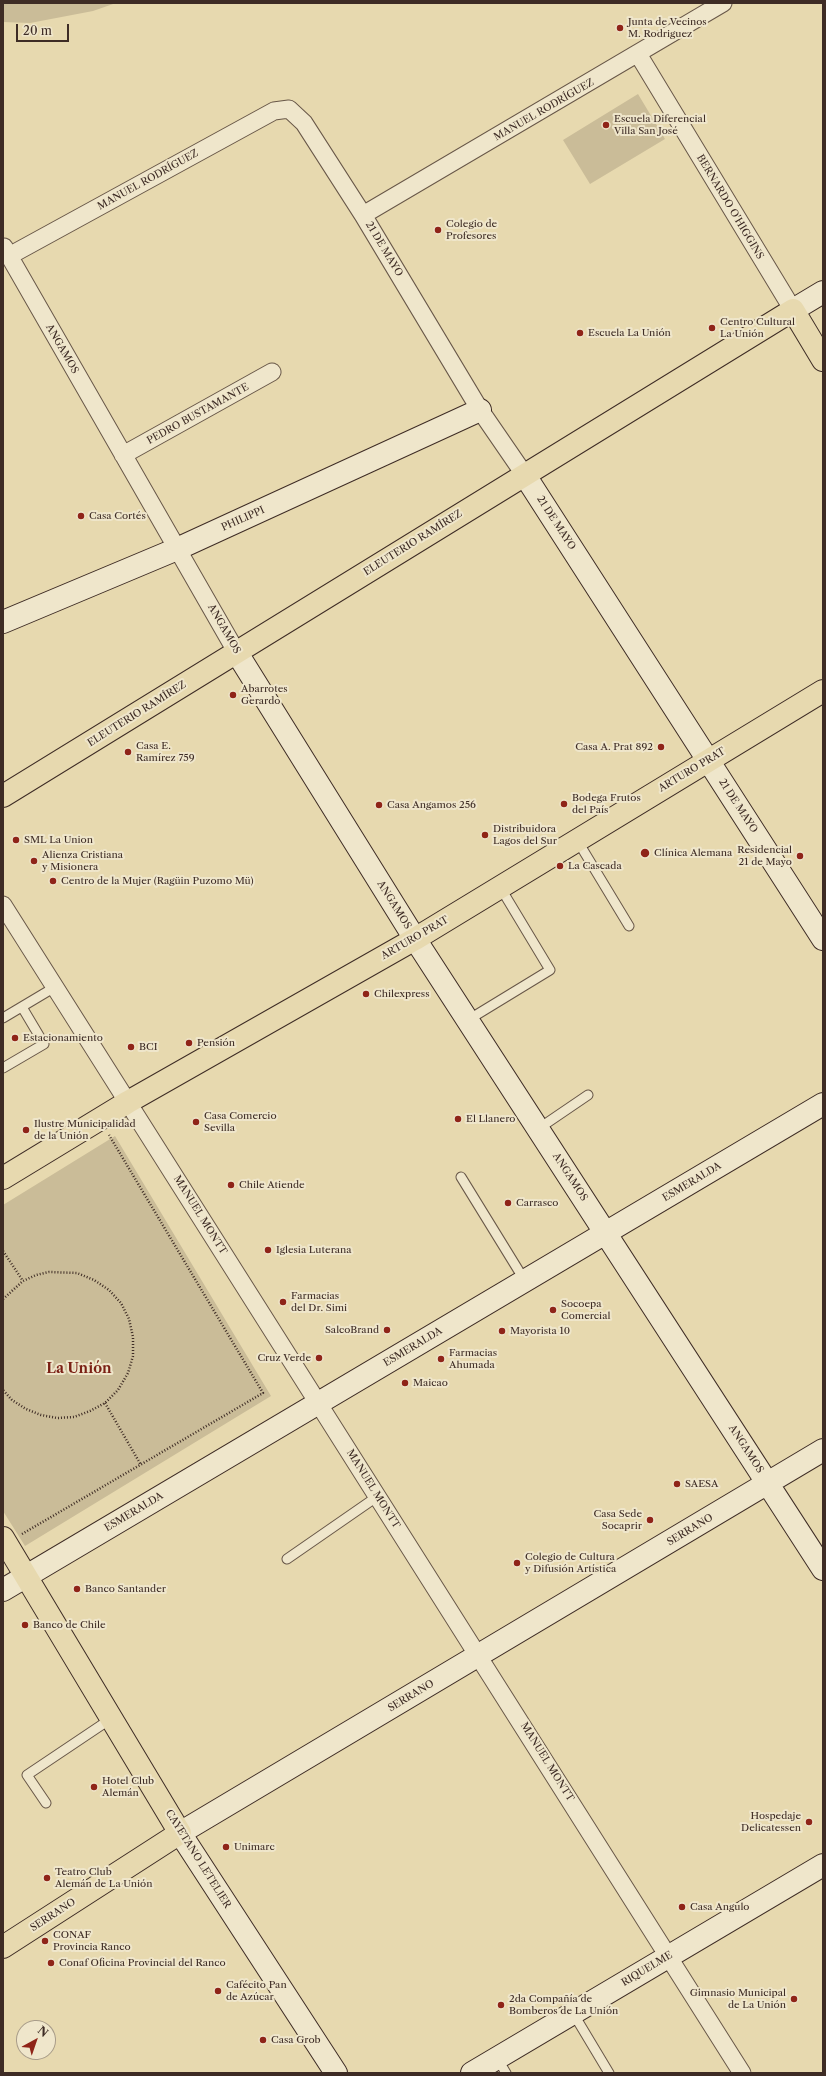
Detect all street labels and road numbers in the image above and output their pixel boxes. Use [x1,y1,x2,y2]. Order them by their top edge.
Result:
street label: MANUEL RODRÍGUEZ [492,76,596,144]
street label: MANUEL RODRÍGUEZ [95,147,201,213]
street label: BERNARDO O'HIGGINS [694,152,766,262]
street label: 21 DE MAYO [363,219,405,279]
street label: ANGAMOS [43,322,81,376]
street label: PEDRO BUSTAMANTE [145,381,251,447]
street label: 21 DE MAYO [534,494,578,552]
street label: PHILIPPI [220,504,266,534]
street label: ELEUTERIO RAMÍREZ [362,508,464,578]
street label: ANGAMOS [205,602,243,656]
street label: ELEUTERIO RAMÍREZ [86,679,188,749]
street label: ARTURO PRAT [656,745,728,795]
street label: 21 DE MAYO [716,777,760,835]
street label: ANGAMOS [374,878,414,932]
street label: ARTURO PRAT [379,914,451,962]
street label: ANGAMOS [550,1151,590,1203]
street label: ESMERALDA [660,1160,724,1204]
street label: MANUEL MONTT [171,1173,229,1257]
street label: ESMERALDA [381,1325,445,1369]
street label: ANGAMOS [726,1423,766,1475]
street label: MANUEL MONTT [344,1447,402,1531]
street label: ESMERALDA [102,1490,166,1534]
street label: SERRANO [665,1512,715,1548]
street label: SERRANO [386,1678,436,1714]
street label: MANUEL MONTT [518,1720,576,1804]
street label: CAYETANO LETELIER [163,1807,233,1911]
street label: SERRANO [28,1896,78,1934]
street label: RIQUELME [619,1949,675,1989]

